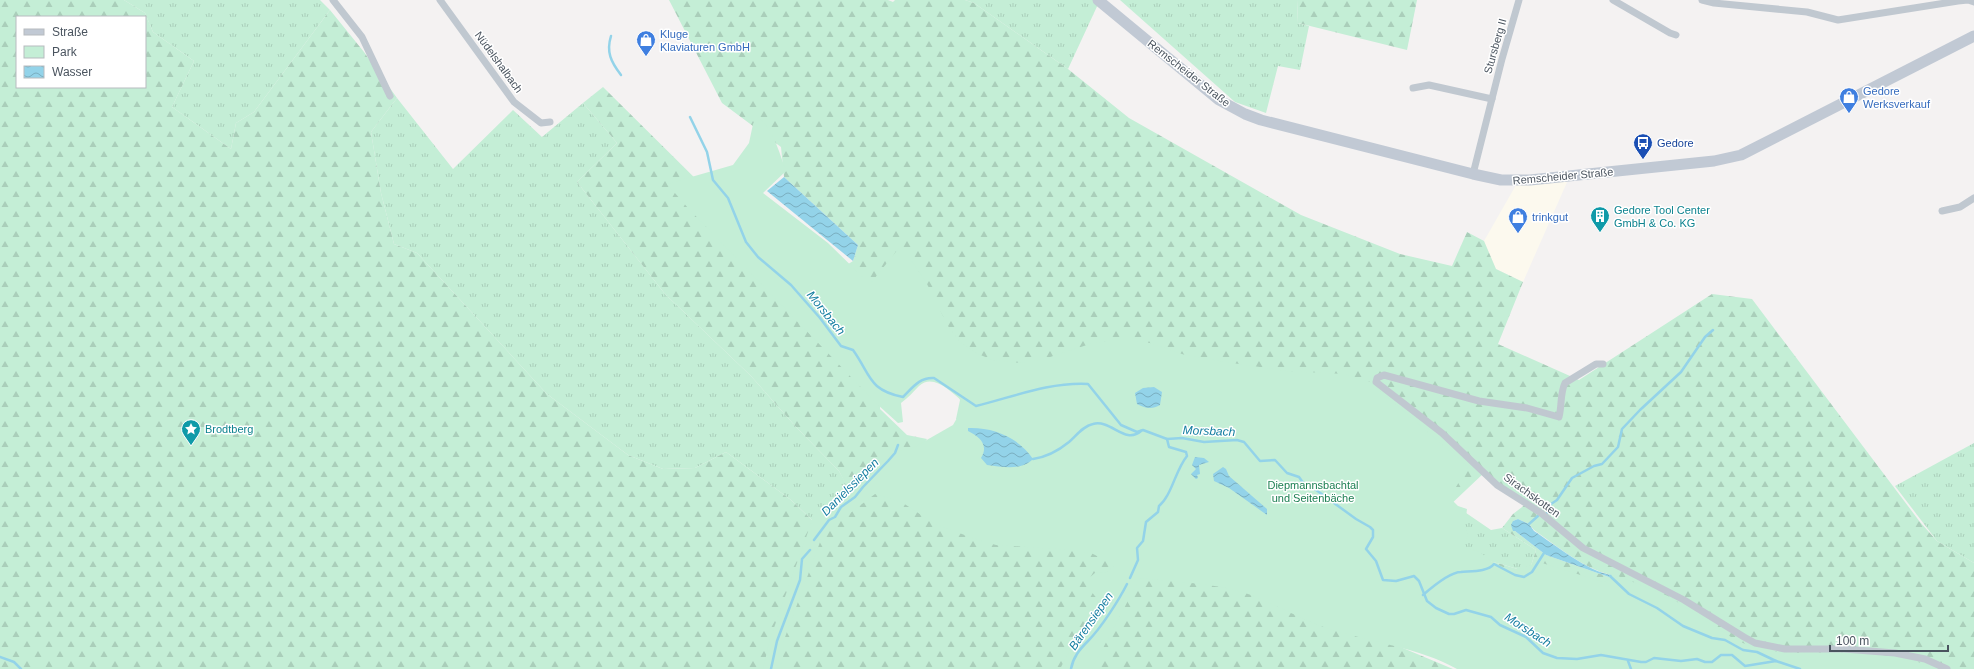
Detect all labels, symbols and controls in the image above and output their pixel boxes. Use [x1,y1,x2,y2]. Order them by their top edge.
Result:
legend [16,16,146,88]
street label: Stursberg II [1481,17,1509,75]
text: Straße [52,25,88,39]
place label: Kluge Klaviaturen GmbH [660,28,750,53]
street label: Nüdelshalbach [473,29,525,95]
shop icon: Kluge Klaviaturen GmbH [635,29,657,57]
street label: Remscheider Straße [1146,37,1232,109]
text: Park [52,45,78,59]
text: Wasser [52,65,92,79]
place label: Gedore Werksverkauf [1863,85,1931,110]
shop icon: Gedore Werksverkauf [1838,86,1860,114]
bus stop icon: Gedore [1632,132,1654,160]
place label: Gedore [1657,137,1694,149]
street label: Remscheider Straße [1512,166,1614,186]
place label: Gedore Tool Center GmbH & Co. KG [1614,204,1710,229]
building icon: Gedore Tool Center GmbH & Co. KG [1589,205,1611,233]
shop icon: trinkgut [1507,206,1529,234]
place label: trinkgut [1532,211,1568,223]
water label: Morsbach [804,288,848,338]
place icon: Brodtberg [180,418,202,446]
place label: Brodtberg [205,423,253,435]
water label: Morsbach [1182,423,1236,439]
water label: Danielssiepen [818,455,882,519]
street label: Sirachskotten [1502,471,1562,519]
park label: Diepmannsbachtal und Seitenbäche [1267,479,1359,504]
water label: Bärensiepen [1066,589,1116,653]
water label: Morsbach [1502,610,1554,650]
scale bar [1830,627,1948,653]
text: 100 m [1836,634,1869,648]

